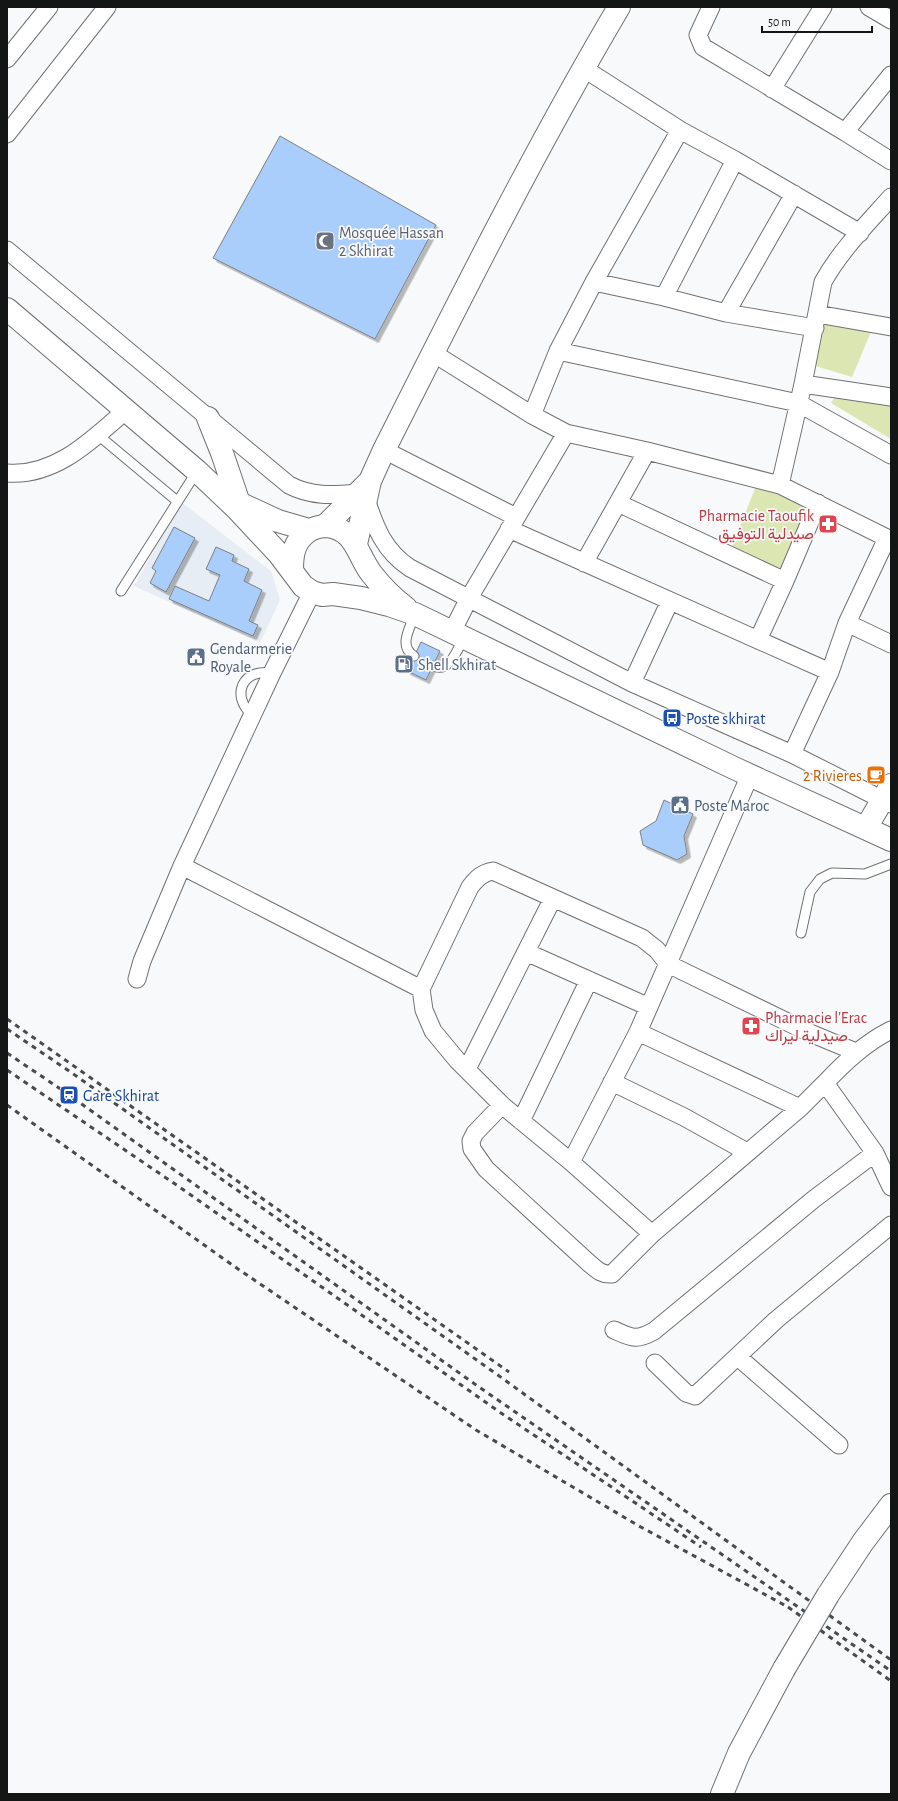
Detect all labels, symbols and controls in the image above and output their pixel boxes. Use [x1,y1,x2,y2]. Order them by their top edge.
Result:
scale bar [762,8,872,34]
text: 50 m [768,16,791,28]
place label: Mosquée Hassan 2 Skhirat [339,225,444,259]
mosque icon: Mosquée Hassan 2 Skhirat [314,230,336,252]
place label: Pharmacie Taoufik صيدلية التوفيق [699,508,815,544]
pharmacy icon: Pharmacie Taoufik صيدلية التوفيق [817,513,839,535]
place label: Gendarmerie Royale [210,641,292,676]
public building icon: Gendarmerie Royale [185,646,207,668]
fuel station icon: Shell Skhirat [393,653,415,675]
place label: Shell Skhirat [418,657,496,673]
bus stop icon: Poste skhirat [661,707,683,729]
place label: Poste skhirat [686,711,765,727]
cafe icon: 2 Rivieres [865,764,887,786]
place label: 2 Rivieres [803,768,862,784]
public building icon: Poste Maroc [669,794,691,816]
place label: Poste Maroc [694,798,769,814]
place label: Pharmacie l'Erac صيدلية ليراك [765,1010,867,1046]
pharmacy icon: Pharmacie l'Erac صيدلية ليراك [740,1015,762,1037]
station icon: Gare Skhirat [58,1084,80,1106]
place label: Gare Skhirat [83,1088,159,1104]

